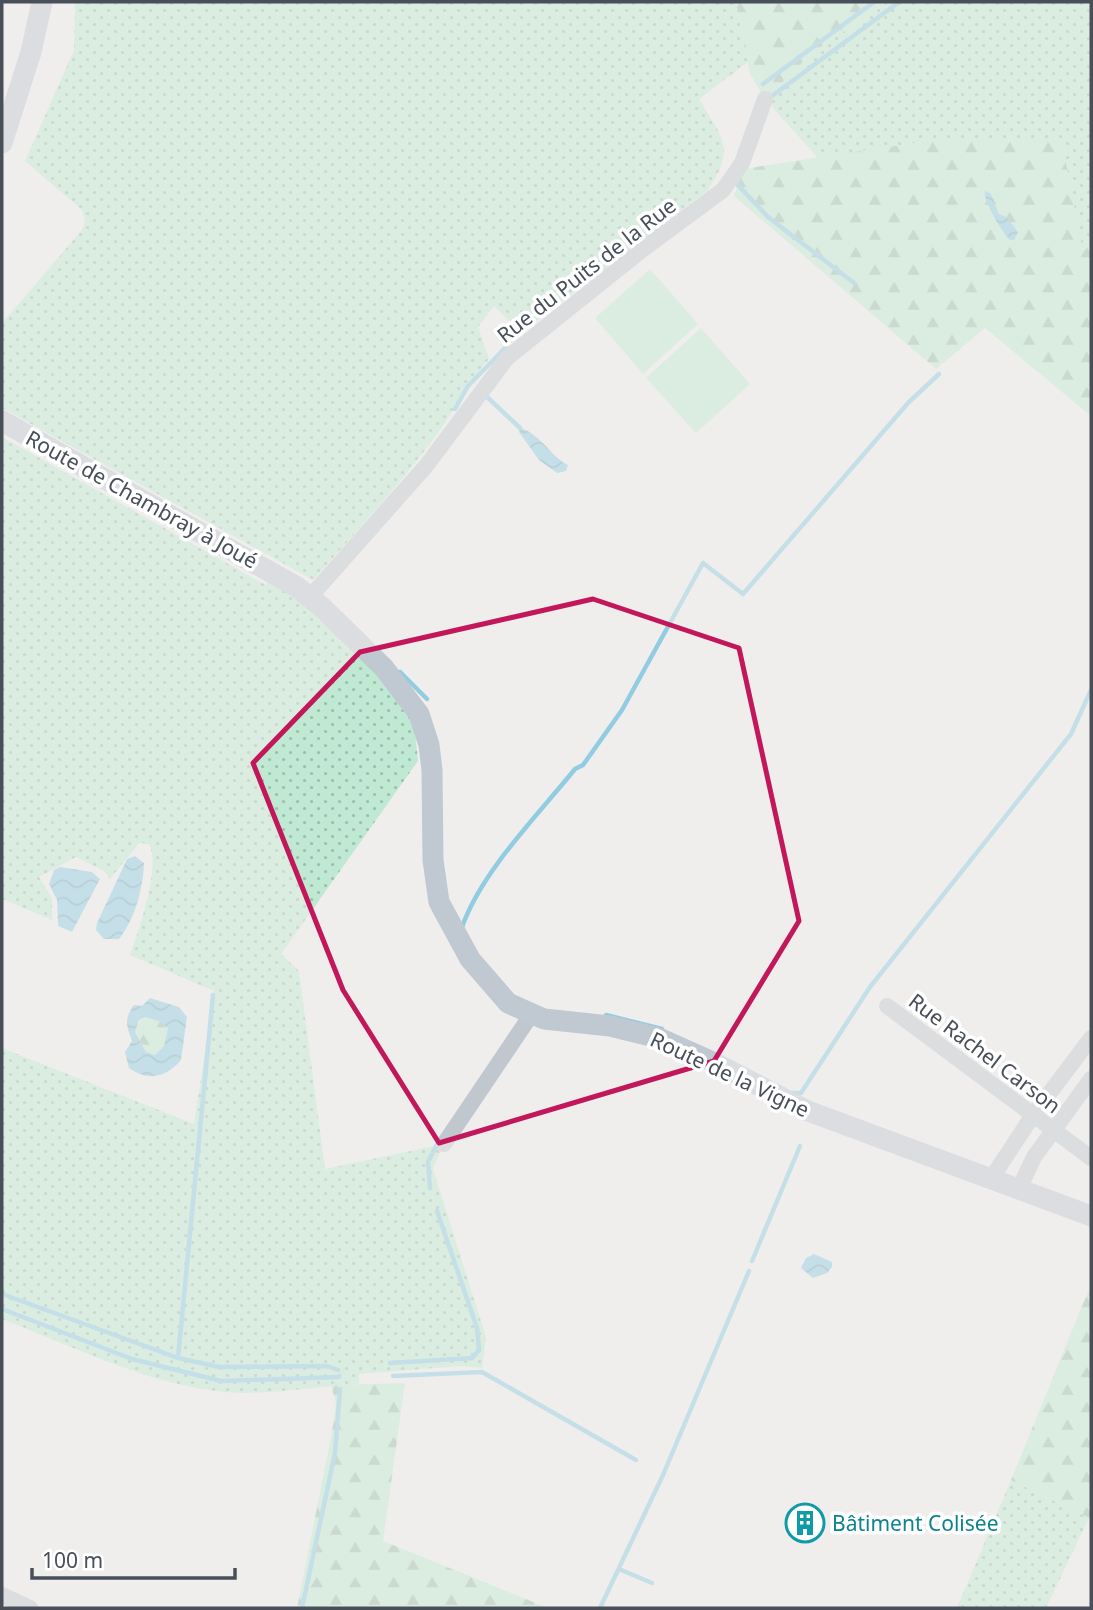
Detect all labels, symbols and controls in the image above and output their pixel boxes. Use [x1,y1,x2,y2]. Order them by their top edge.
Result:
street label: Rue du Puits de la Rue [491,191,681,349]
street label: Route de Chambray à Joué [21,423,263,575]
street label: Rue Rachel Carson [903,987,1067,1119]
street label: Route de la Vigne [646,1025,814,1123]
building icon: Bâtiment Colisée [784,1502,826,1544]
place label: Bâtiment Colisée [832,1509,999,1537]
scale bar [32,1536,234,1580]
text: 100 m [42,1546,103,1574]

